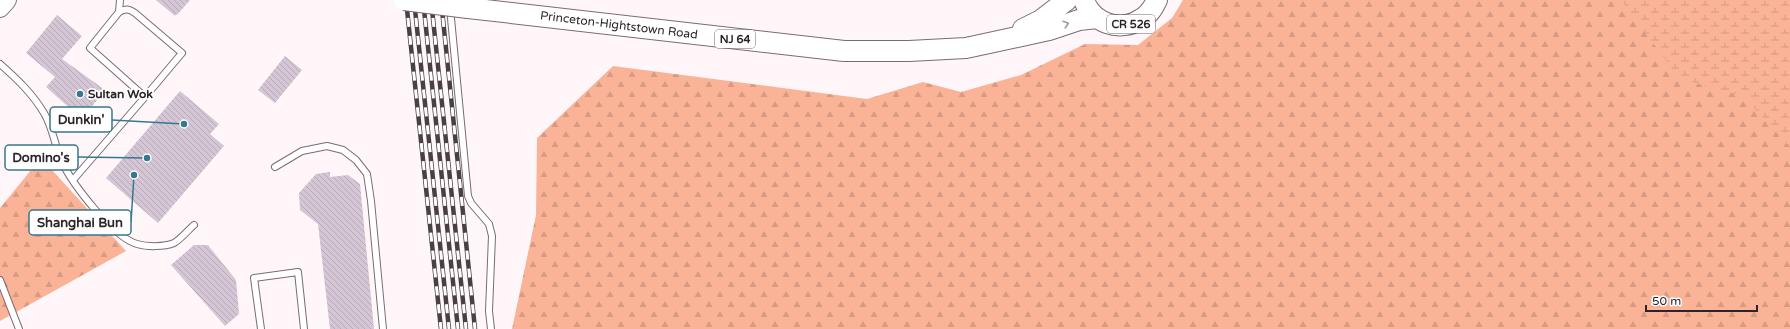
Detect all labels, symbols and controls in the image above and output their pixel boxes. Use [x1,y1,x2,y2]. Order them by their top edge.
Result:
street label: Princeton-Hightstown Road [539,8,699,42]
road number: CR 526 [1107,15,1155,33]
one-way arrow [1063,20,1070,29]
road number: NJ 64 [715,30,755,48]
place label: Sultan Wok [88,87,153,101]
marker: Sultan Wok [75,89,85,99]
callout: Dunkin' [50,107,112,132]
text: Dunkin' [58,112,104,128]
callout: Domino's [5,145,78,170]
text: Domino's [12,150,70,166]
callout: Shanghai Bun [29,210,131,235]
text: Shanghai Bun [37,215,123,231]
scale bar [1646,287,1757,313]
text: 50 m [1652,294,1681,308]

